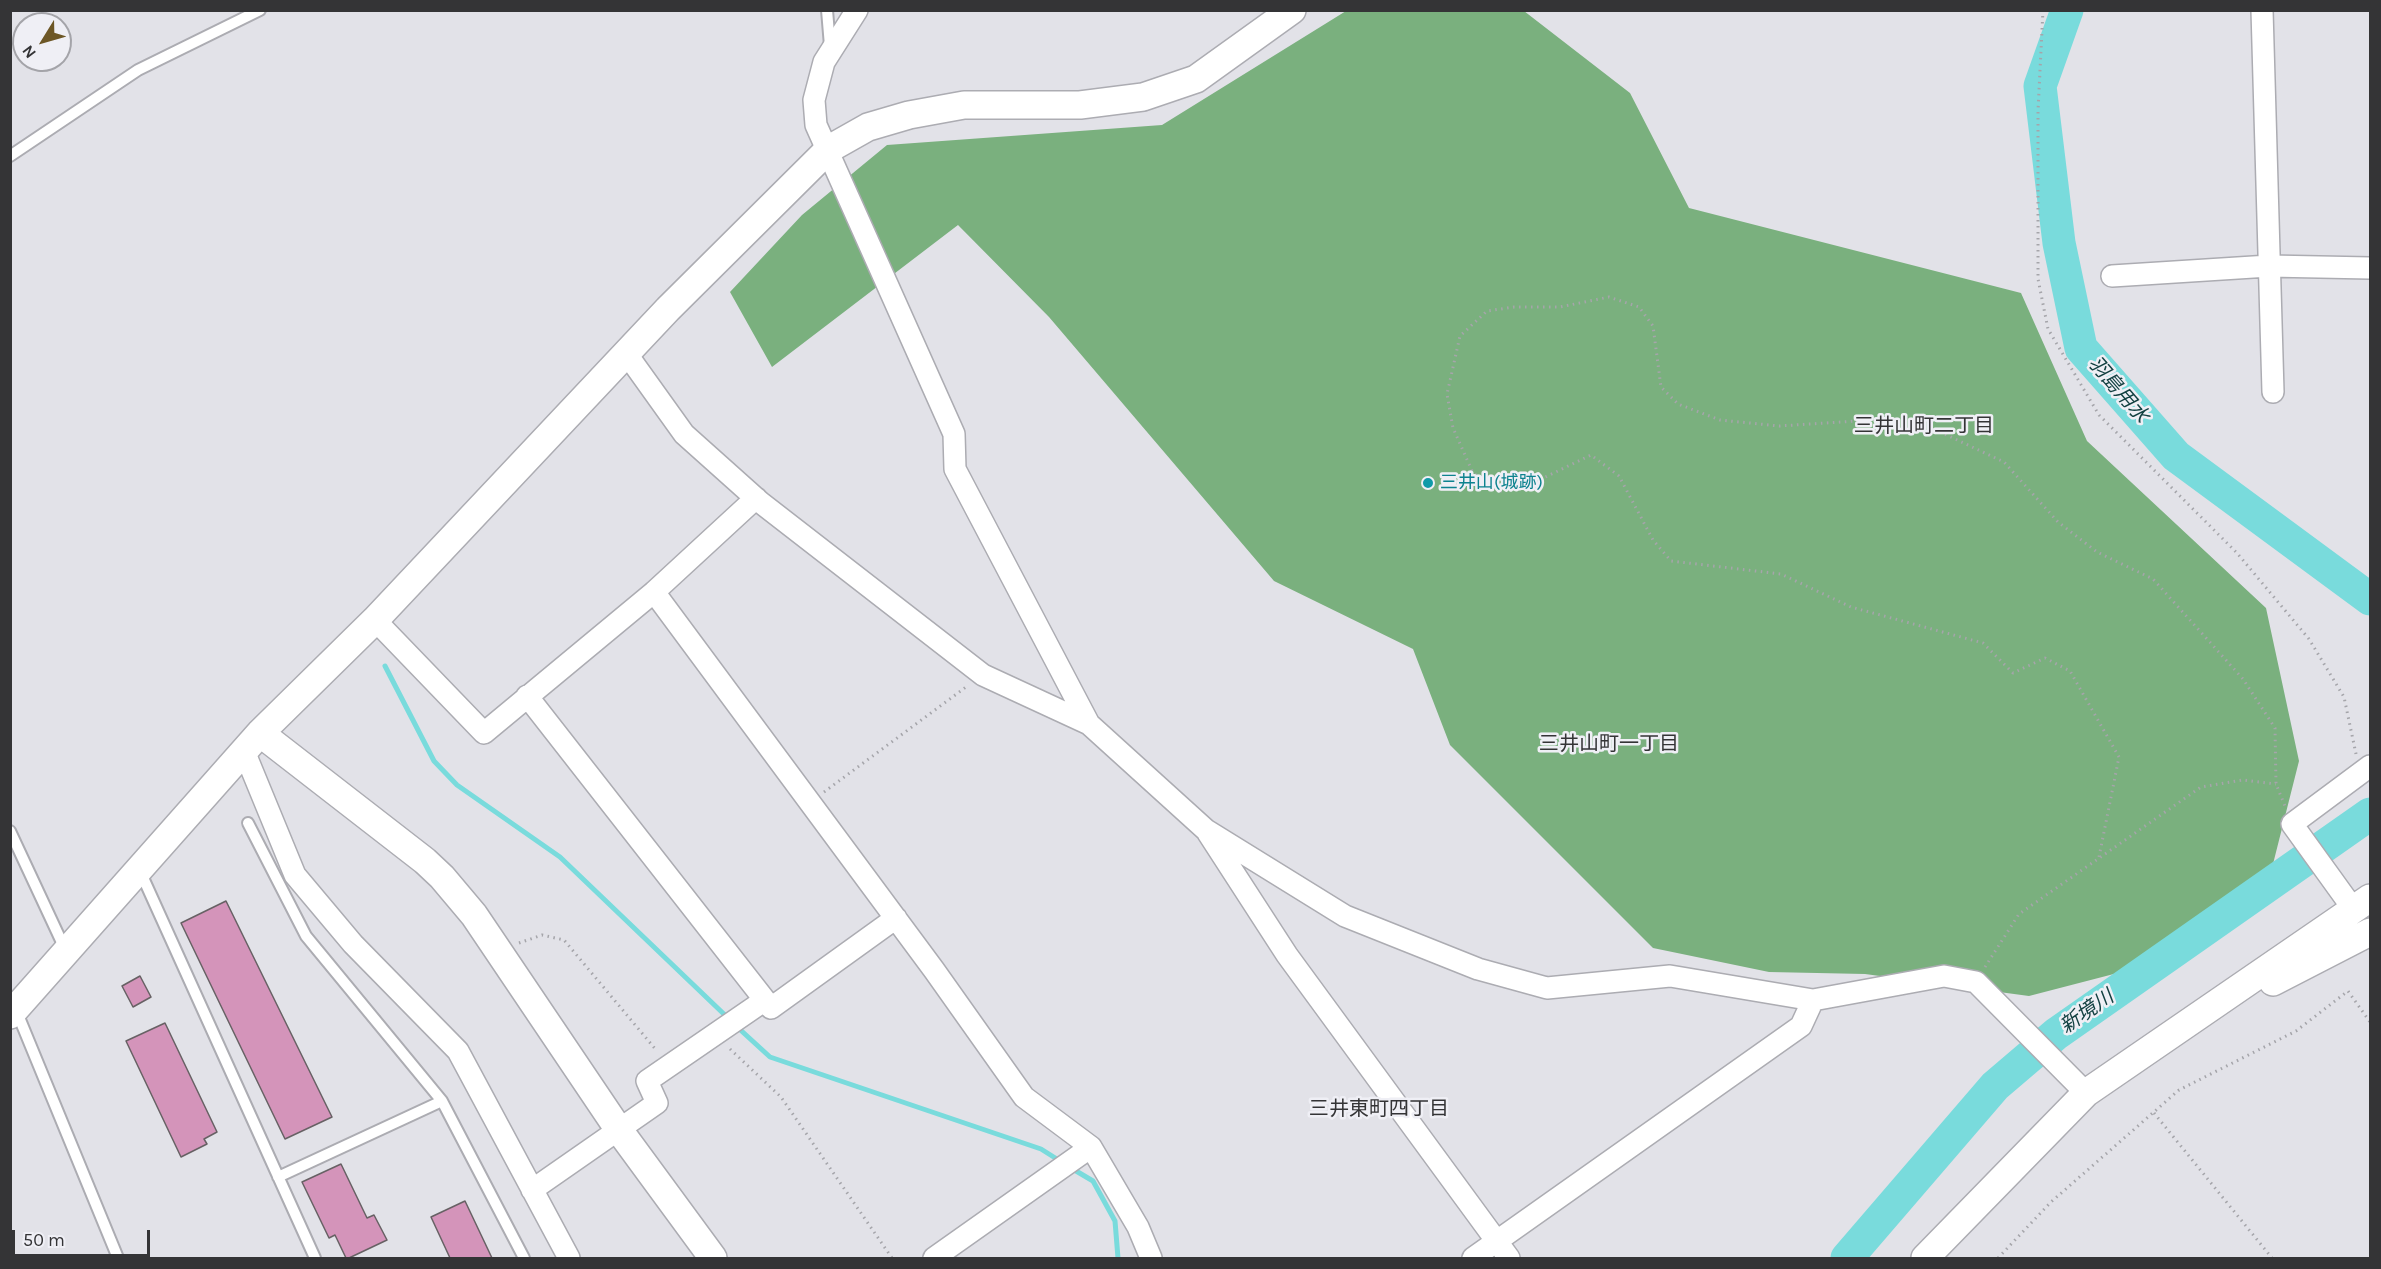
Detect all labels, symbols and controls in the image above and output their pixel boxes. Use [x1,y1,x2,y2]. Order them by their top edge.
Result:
north arrow [12,12,72,72]
text: N [18,42,40,62]
water label: 羽島用水 [2083,352,2153,428]
district label: 三井山町二丁目 [1854,414,1994,438]
place label: 三井山(城跡) [1440,472,1543,494]
marker: 三井山(城跡) [1421,476,1435,490]
district label: 三井山町一丁目 [1539,732,1679,756]
water label: 新境川 [2056,985,2118,1039]
district label: 三井東町四丁目 [1309,1097,1449,1121]
scale bar [15,1218,153,1256]
text: 50 m [23,1229,65,1251]

